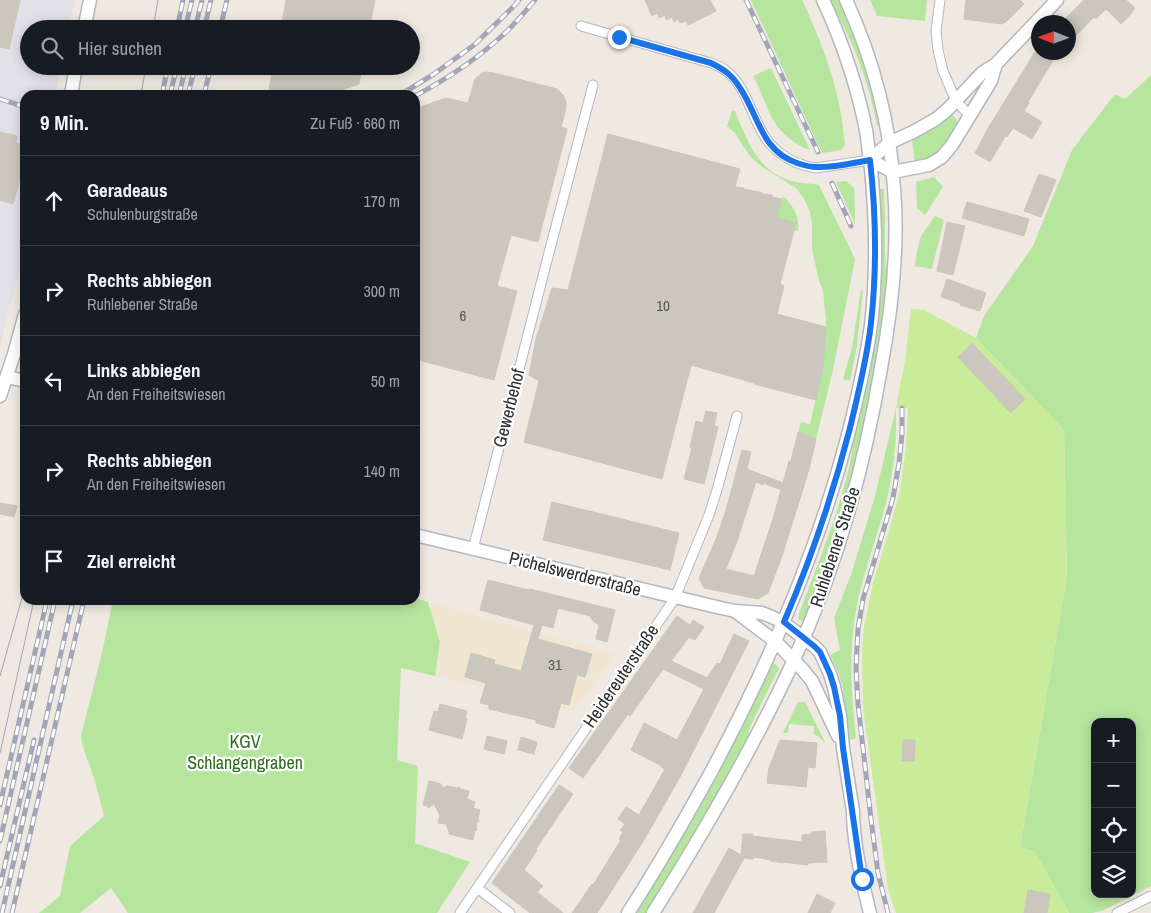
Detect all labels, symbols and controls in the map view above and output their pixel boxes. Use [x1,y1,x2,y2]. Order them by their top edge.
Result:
north arrow [1031,15,1076,60]
search box [20,20,420,75]
route end [608,26,631,49]
icon: search [38,34,66,62]
text: Hier suchen [78,35,162,61]
text: 9 Min. [40,108,89,137]
text: Zu Fuß · 660 m [310,112,400,134]
text: Geradeaus [87,177,168,203]
icon: ahead [40,187,68,215]
text: 170 m [364,190,400,212]
text: Schulenburgstraße [87,203,198,225]
text: Rechts abbiegen [87,267,212,293]
icon: right [40,277,68,305]
text: 300 m [364,280,400,302]
text: Ruhlebener Straße [87,293,198,315]
house number: 10 [656,295,670,316]
house number: 6 [460,305,467,326]
text: Links abbiegen [87,357,200,383]
street label: Gewerbehof [487,365,531,450]
icon: left [40,367,68,395]
text: 50 m [371,370,400,392]
text: An den Freiheitswiesen [87,383,226,405]
text: Rechts abbiegen [87,447,212,473]
icon: right [40,457,68,485]
text: 140 m [364,460,400,482]
text: An den Freiheitswiesen [87,473,226,495]
street label: Ruhlebener Straße [803,484,866,610]
street label: Pichelswerderstraße [506,545,644,602]
icon: arrive [40,547,68,575]
text: Ziel erreicht [87,548,175,574]
street label: Heidereuterstraße [577,619,664,732]
house number: 31 [548,654,562,675]
map controls [1091,718,1136,898]
button: + [1091,718,1136,763]
park label: KGV Schlangengraben [187,729,303,775]
button: − [1091,763,1136,808]
button: locate [1091,808,1136,853]
button: layers [1091,853,1136,898]
route start [851,868,874,891]

